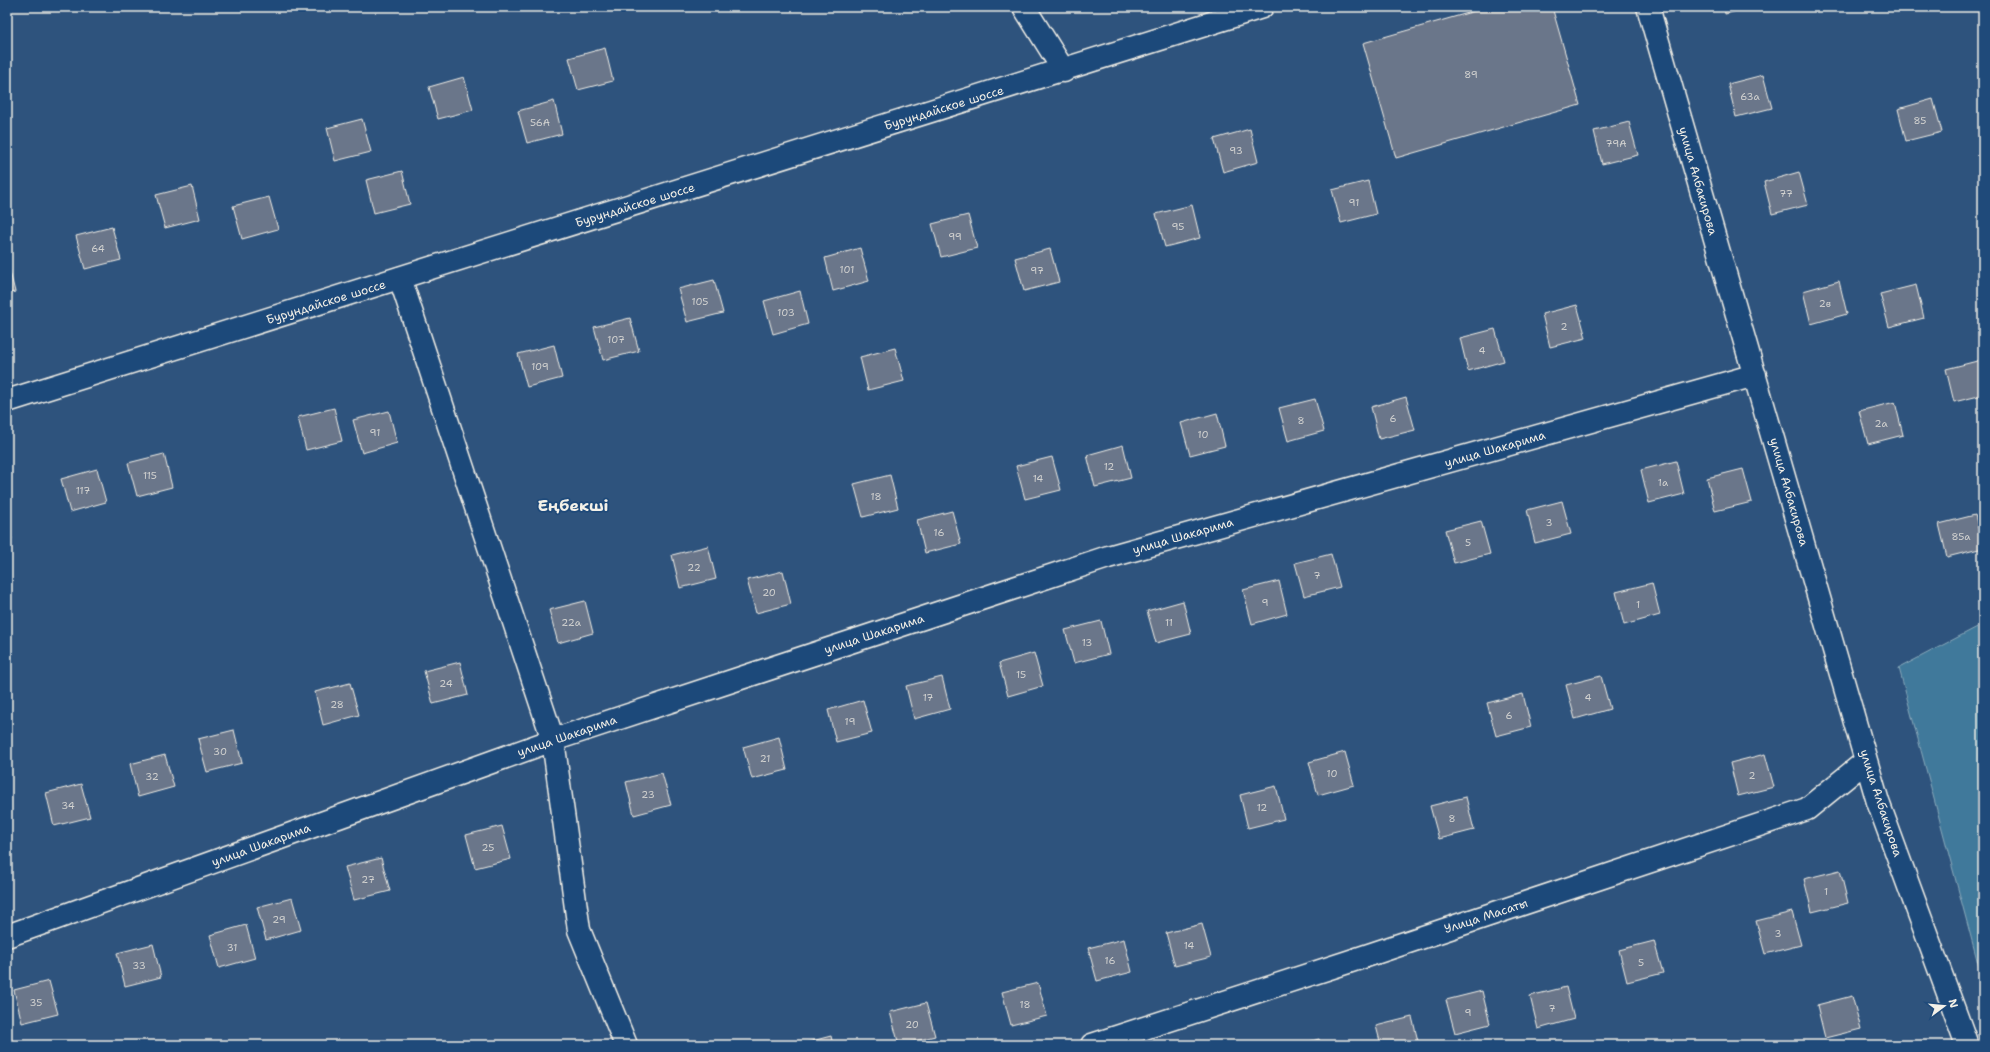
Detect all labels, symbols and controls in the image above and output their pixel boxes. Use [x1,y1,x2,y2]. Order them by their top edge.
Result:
house number: 89 [1464,68,1478,81]
street label: Бурундайское шоссе [882,82,1006,134]
house number: 63а [1740,90,1761,103]
house number: 85 [1914,114,1926,127]
house number: 56А [530,116,550,129]
street label: улица Албакирова [1675,125,1721,238]
house number: 79А [1606,137,1626,150]
house number: 93 [1229,144,1243,157]
street label: Бурундайское шоссе [573,179,697,231]
house number: 77 [1779,187,1793,200]
house number: 91 [1349,196,1359,209]
house number: 95 [1172,220,1184,233]
house number: 99 [948,230,962,243]
house number: 64 [91,242,105,255]
house number: 101 [840,263,854,276]
house number: 97 [1030,264,1044,277]
street label: Бурундайское шоссе [264,276,388,328]
house number: 105 [692,295,708,308]
house number: 2в [1819,297,1831,310]
house number: 103 [777,306,795,319]
house number: 2 [1561,320,1568,333]
house number: 107 [607,333,625,346]
house number: 4 [1479,344,1486,357]
house number: 109 [531,360,549,373]
house number: 6 [1390,412,1397,425]
house number: 8 [1298,414,1305,427]
house number: 2а [1874,417,1888,430]
house number: 91 [370,426,380,439]
street label: улица Шакарима [1443,427,1548,471]
house number: 10 [1198,428,1208,441]
street label: улица Албакирова [1766,436,1812,549]
house number: 12 [1104,460,1114,473]
house number: 115 [143,469,157,482]
house number: 14 [1033,472,1043,485]
house number: 1а [1658,476,1669,489]
house number: 117 [76,484,90,497]
house number: 18 [870,490,882,503]
district label: Еңбекші [537,495,609,516]
street label: улица Шакарима [1131,514,1236,558]
house number: 3 [1546,516,1553,529]
house number: 16 [934,526,944,539]
house number: 85а [1951,530,1971,543]
house number: 5 [1465,536,1471,549]
house number: 22 [687,561,701,574]
house number: 7 [1314,569,1321,582]
house number: 20 [762,586,776,599]
house number: 9 [1262,596,1269,609]
house number: 1 [1636,598,1640,611]
street label: улица Шакарима [822,610,926,658]
house number: 22а [561,616,582,629]
house number: 11 [1165,616,1173,629]
house number: 13 [1082,636,1092,649]
house number: 15 [1016,668,1026,681]
house number: 24 [439,677,453,690]
house number: 17 [923,691,933,704]
house number: 4 [1585,691,1592,704]
house number: 28 [330,698,344,711]
house number: 6 [1506,709,1513,722]
street label: улица Шакарима [515,711,619,761]
house number: 19 [845,715,855,728]
house number: 30 [213,745,227,758]
street label: улица Албакирова [1856,747,1906,859]
house number: 21 [760,752,770,765]
house number: 10 [1327,767,1337,780]
house number: 2 [1749,769,1756,782]
house number: 32 [145,770,159,783]
house number: 23 [641,788,655,801]
house number: 34 [61,799,75,812]
house number: 12 [1257,801,1267,814]
house number: 8 [1449,812,1456,825]
street label: улица Шакарима [209,819,313,870]
house number: 25 [482,841,494,854]
house number: 27 [361,873,375,886]
house number: 1 [1824,885,1828,898]
street label: Улица Масаты [1442,895,1530,937]
house number: 29 [272,913,286,926]
house number: 3 [1775,927,1782,940]
house number: 14 [1184,939,1194,952]
house number: 31 [227,941,237,954]
house number: 16 [1105,954,1115,967]
house number: 5 [1638,956,1644,969]
house number: 33 [132,959,146,972]
north arrow [1924,986,1964,1026]
house number: 35 [30,996,42,1009]
text: N [1945,997,1962,1010]
house number: 18 [1019,998,1031,1011]
house number: 7 [1549,1002,1556,1015]
house number: 9 [1465,1006,1472,1019]
house number: 20 [905,1018,919,1031]

